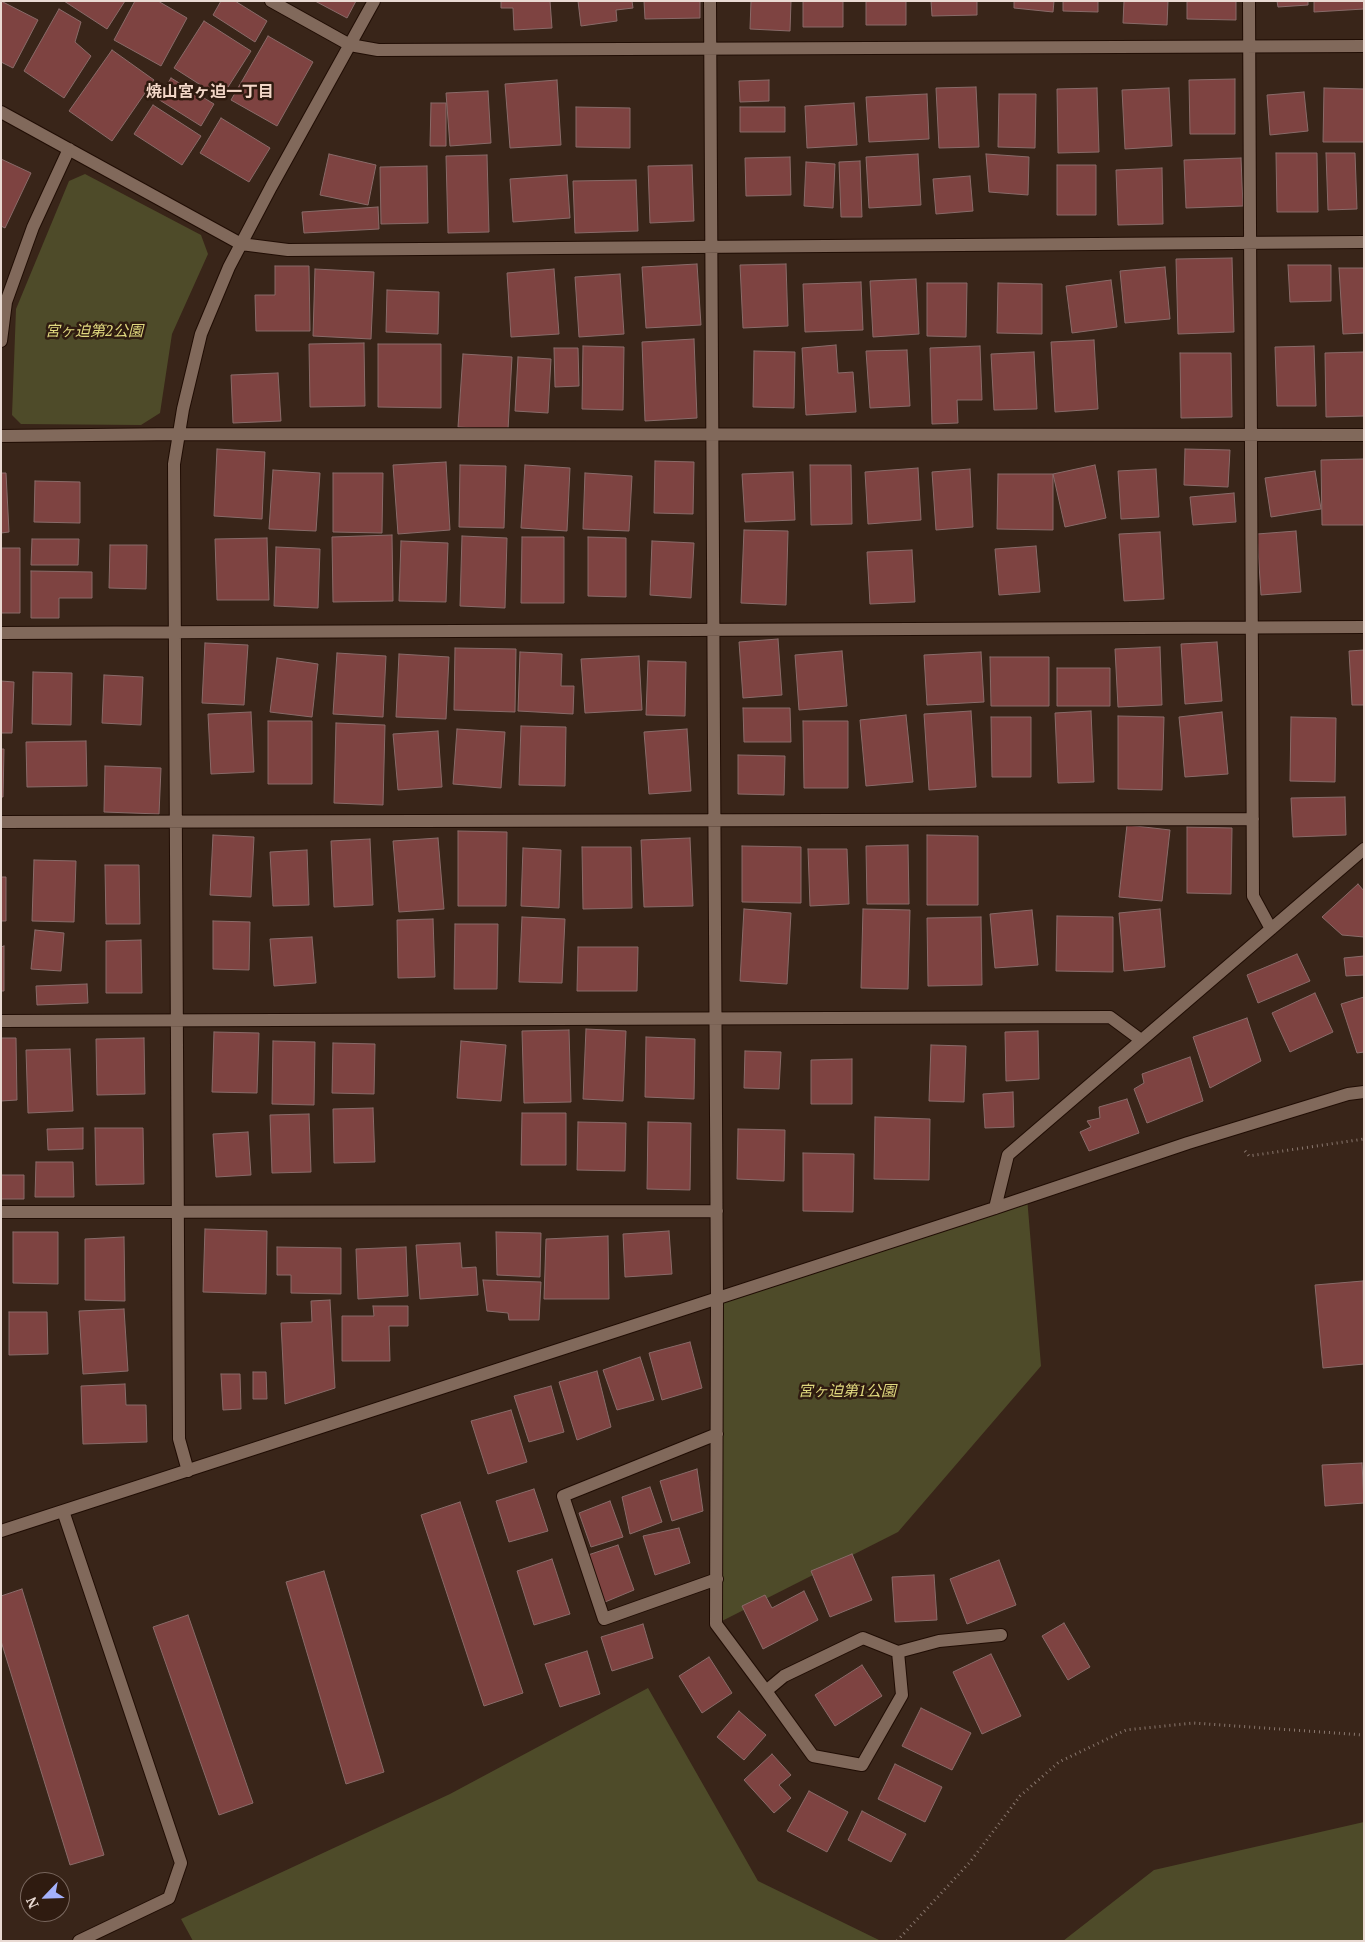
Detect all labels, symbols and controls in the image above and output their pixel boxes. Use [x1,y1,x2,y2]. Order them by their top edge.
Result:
district label: 焼山宮ヶ迫一丁目 [146,82,274,102]
park label: 宮ヶ迫第2公園 [45,323,143,341]
park label: 宮ヶ迫第1公園 [798,1383,896,1401]
north arrow [20,1872,70,1922]
text: N [21,1894,43,1912]

